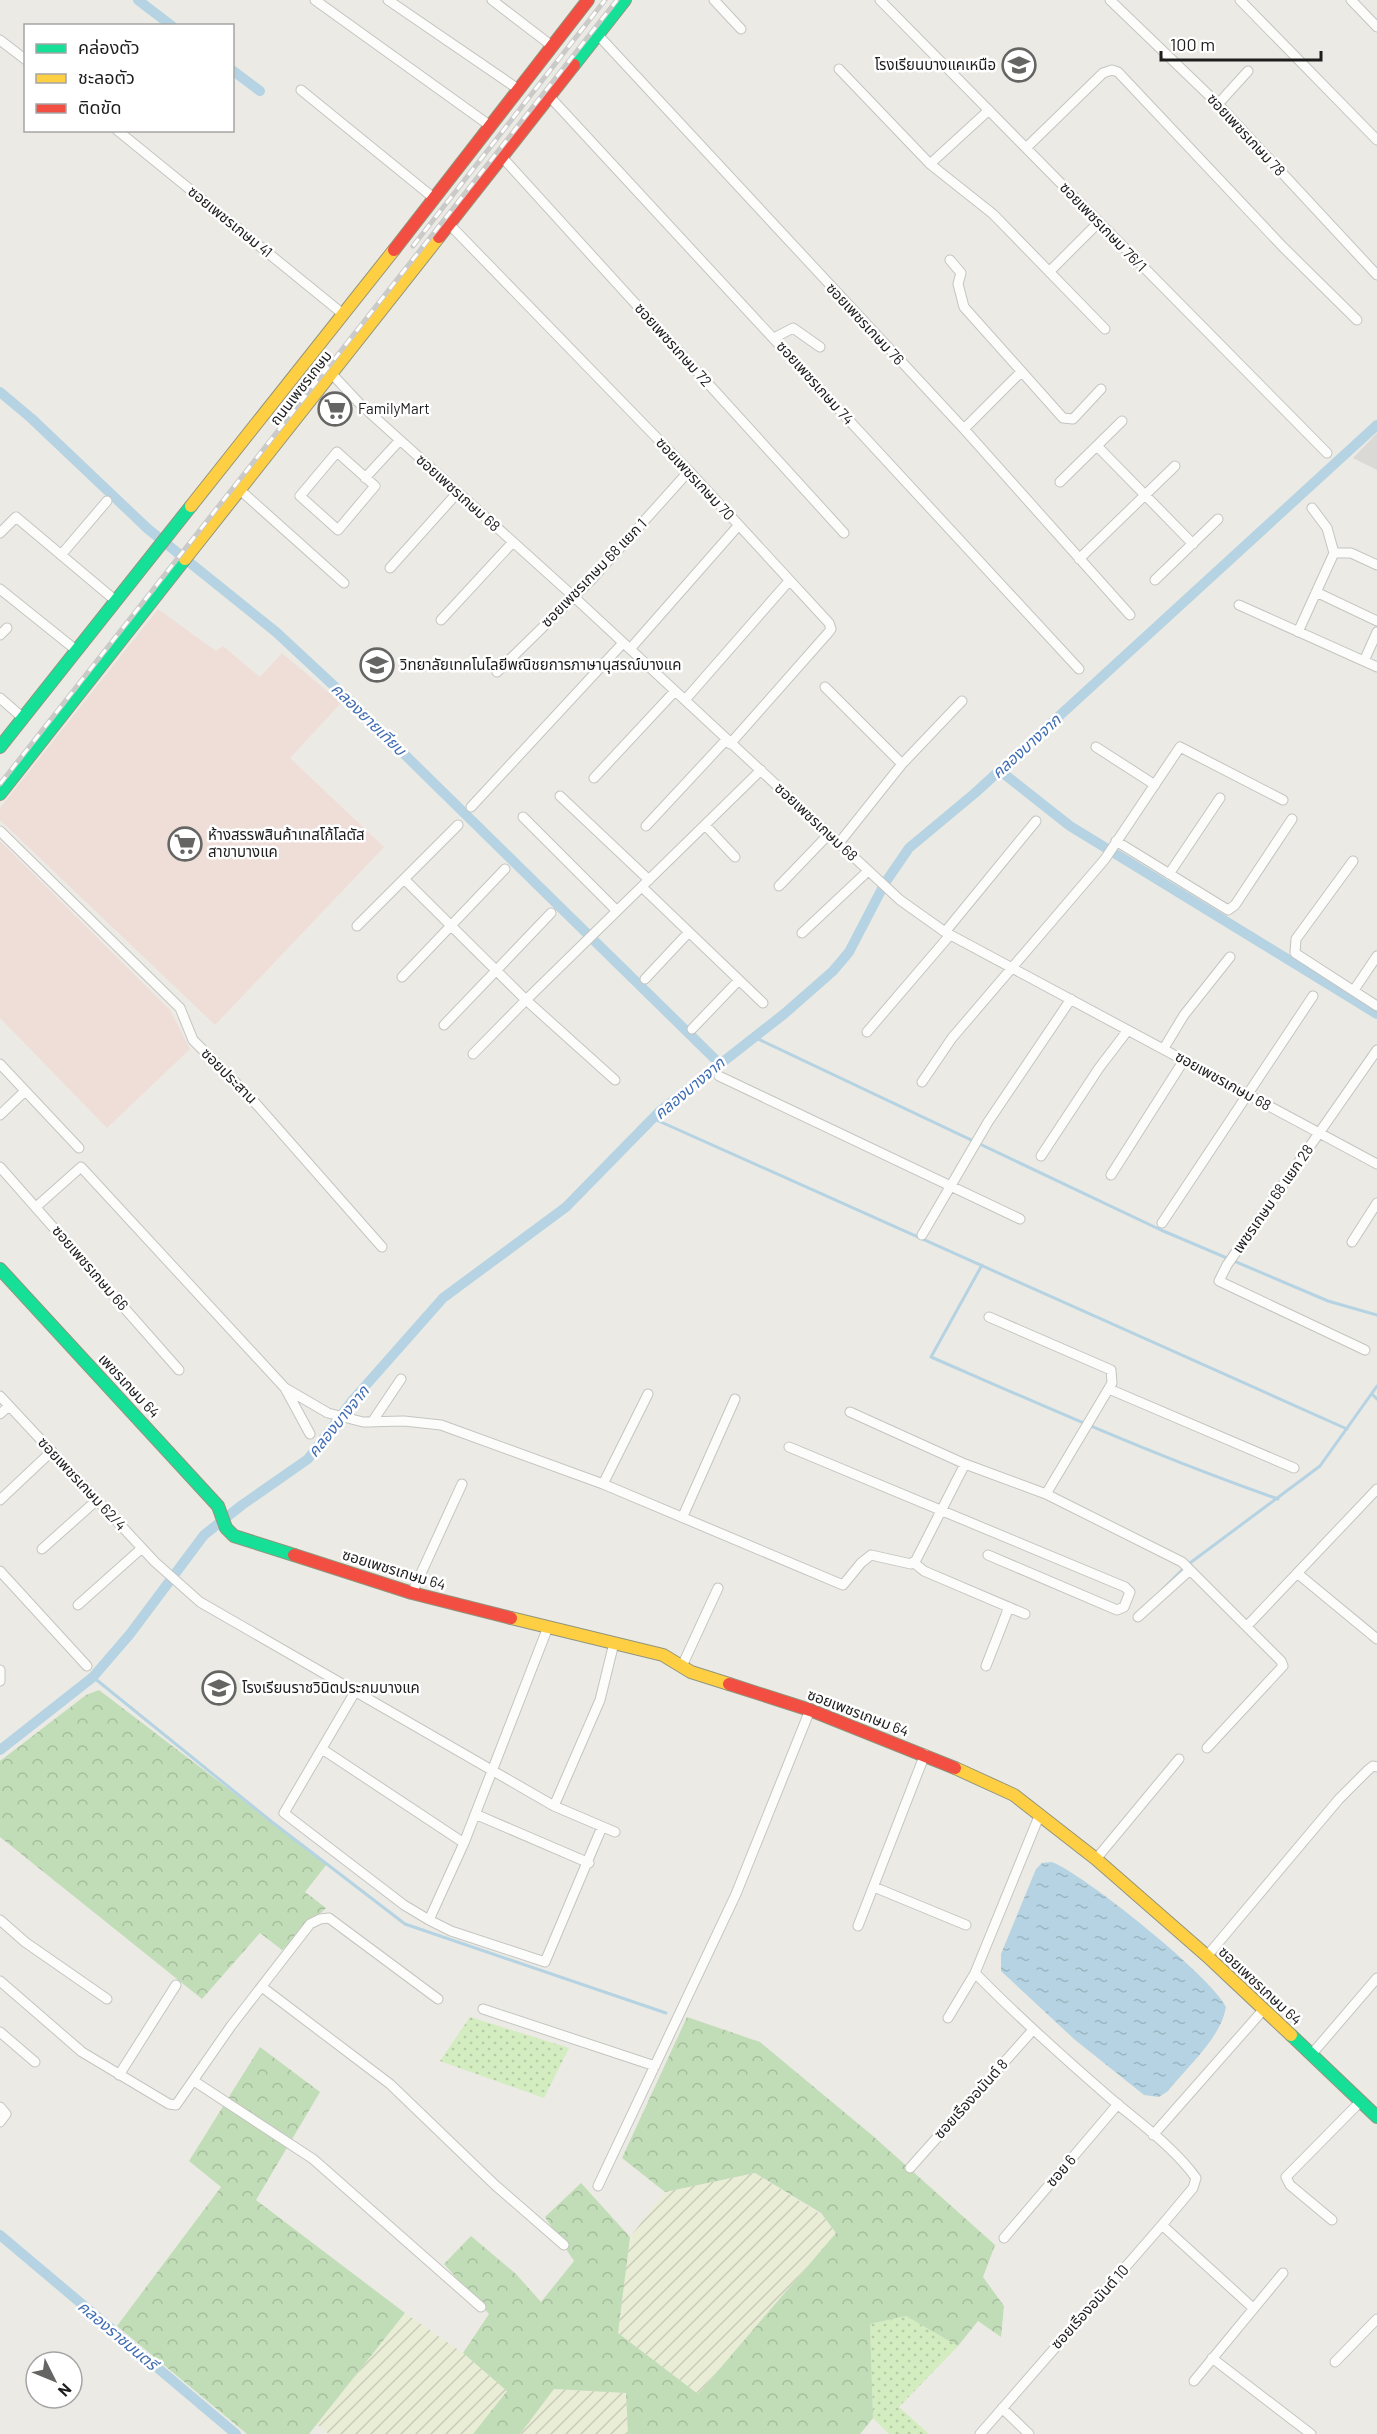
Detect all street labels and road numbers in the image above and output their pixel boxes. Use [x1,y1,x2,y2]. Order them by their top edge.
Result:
street label: ซอยเพชรเกษม 78 [1204,89,1290,179]
street label: ซอยเพชรเกษม 76/1 [1056,178,1151,275]
street label: ซอยเพชรเกษม 41 [185,182,276,261]
street label: ซอยเพชรเกษม 76 [823,278,908,368]
street label: ซอยเพชรเกษม 72 [631,299,716,390]
street label: ซอยเพชรเกษม 74 [773,337,858,428]
street label: ถนนเพชรเกษม [265,346,335,428]
street label: ซอยเพชรเกษม 70 [653,433,739,524]
street label: ซอยเพชรเกษม 68 [413,450,504,535]
street label: ซอยเพชรเกษม 68 แยก 1 [537,514,650,630]
street label: ซอยเพชรเกษม 68 [771,778,862,864]
street label: ซอยประสาน [198,1044,261,1107]
street label: ซอยเพชรเกษม 68 [1172,1046,1275,1114]
street label: เพชรเกษม 68 แยก 28 [1228,1141,1316,1256]
street label: ซอยเพชรเกษม 66 [49,1221,133,1314]
street label: เพชรเกษม 64 [95,1349,164,1421]
street label: ซอยเพชรเกษม 62/4 [35,1433,131,1534]
street label: ซอยเพชรเกษม 64 [340,1545,448,1593]
street label: ซอยเพชรเกษม 64 [805,1684,912,1740]
street label: ซอยเพชรเกษม 64 [1215,1942,1306,2028]
street label: ซอยเรืองอนันต์ 8 [930,2055,1011,2142]
street label: ซอย 6 [1041,2151,1079,2190]
street label: ซอยเรืองอนันต์ 10 [1047,2260,1132,2352]

